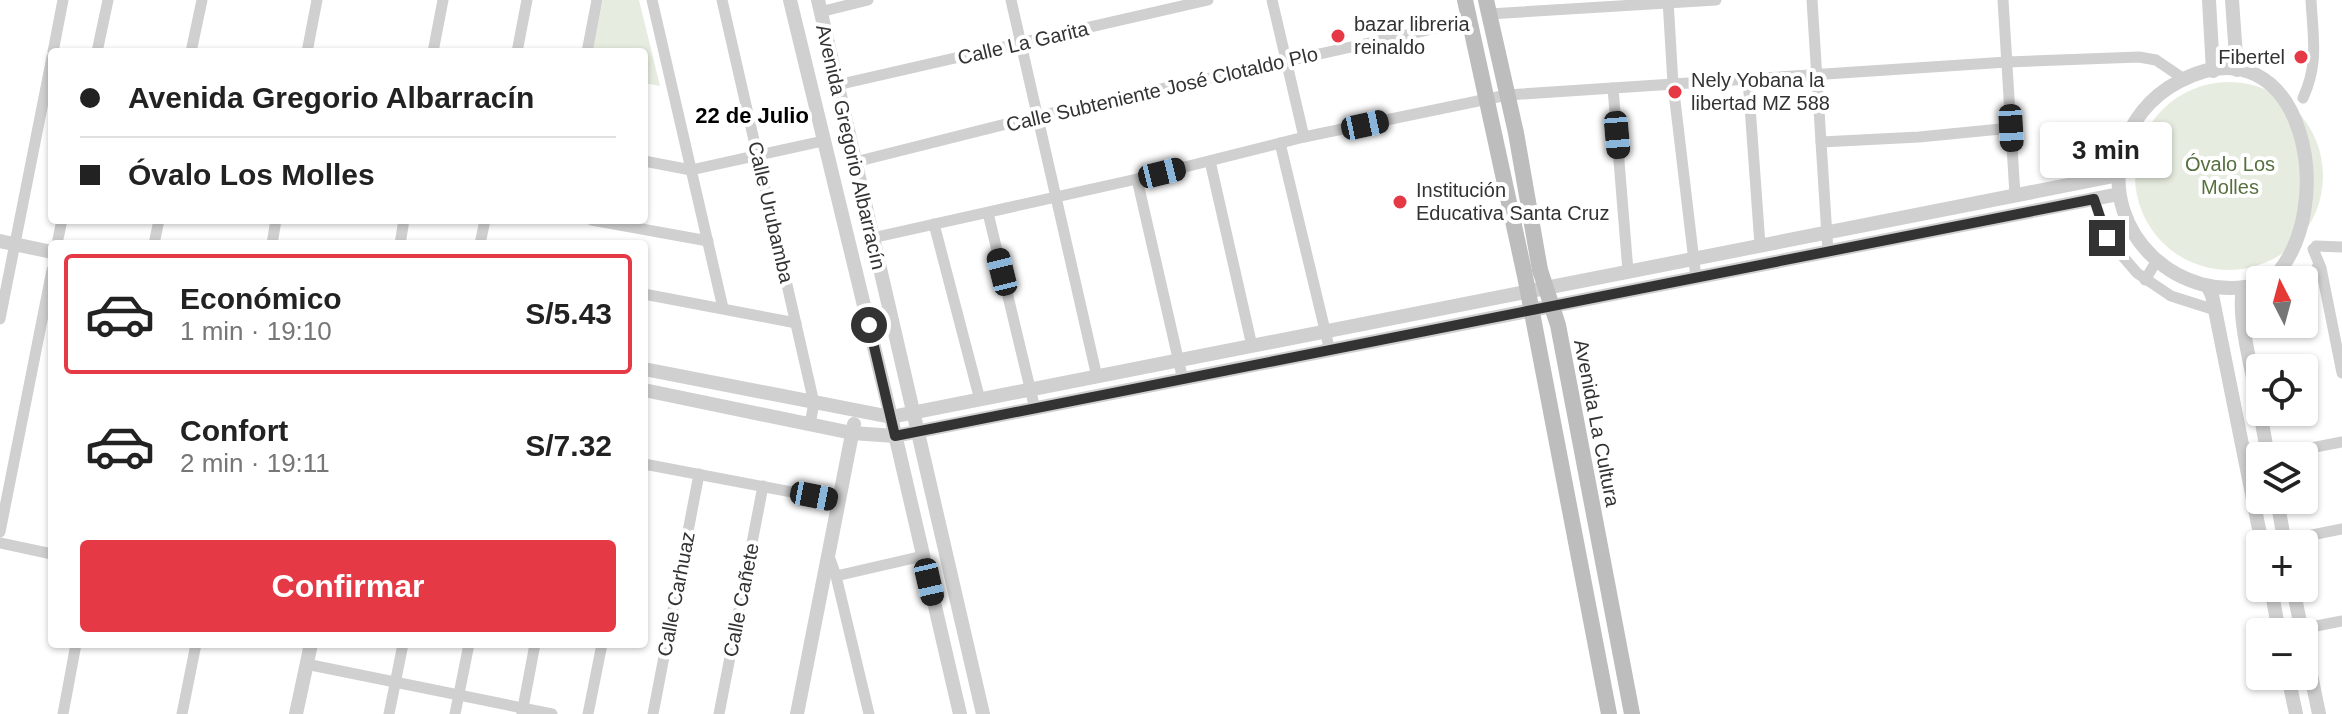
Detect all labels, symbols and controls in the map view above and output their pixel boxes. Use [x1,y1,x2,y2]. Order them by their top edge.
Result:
place label: bazar libreria reinaldo [1354,13,1470,58]
street label: Calle La Garita [956,17,1091,69]
street label: Avenida Gregorio Albarracín [812,22,890,272]
marker: bazar libreria reinaldo [1329,27,1347,45]
street label: Calle Subteniente José Clotaldo Plo [1004,42,1320,136]
place label: Fibertel [2218,46,2285,68]
marker: Fibertel [2292,48,2310,66]
place label: Nely Yobana la libertad MZ 588 [1691,69,1830,114]
text: Avenida Gregorio Albarracín [128,81,534,114]
marker: Nely Yobana la libertad MZ 588 [1666,83,1684,101]
district label: 22 de Julio [695,103,809,128]
car [1998,103,2024,153]
car [1339,108,1391,142]
car [1603,110,1631,160]
callout: 3 min [2041,122,2173,178]
text: 3 min [2072,135,2140,165]
street label: Calle Urubamba [744,139,798,286]
park label: Óvalo Los Molles [2185,153,2275,198]
car [1136,156,1188,190]
text: Óvalo Los Molles [128,158,375,191]
place label: Institución Educativa Santa Cruz [1416,179,1609,224]
marker: Institución Educativa Santa Cruz [1391,193,1409,211]
route end [2089,220,2125,256]
car [985,246,1019,298]
north arrow [2246,266,2318,338]
map controls [2246,266,2318,690]
icon: car [84,278,156,350]
text: Económico [180,282,342,315]
text: S/5.43 [525,297,612,330]
route start [851,307,887,343]
text: 1 min · 19:10 [180,316,332,346]
street label: Avenida La Cultura [1570,338,1624,509]
button: locate [2246,354,2318,426]
icon: car [84,410,156,482]
text: Confort [180,414,288,447]
text: S/7.32 [525,429,612,462]
button: layers [2246,442,2318,514]
text: 2 min · 19:11 [180,448,330,478]
car [788,480,840,512]
street label: Calle Carhuaz [653,530,699,658]
button: + [2246,530,2318,602]
button: Confirmar [80,540,616,632]
street label: Calle Cañete [719,541,763,659]
car [912,556,946,608]
button: − [2246,618,2318,690]

